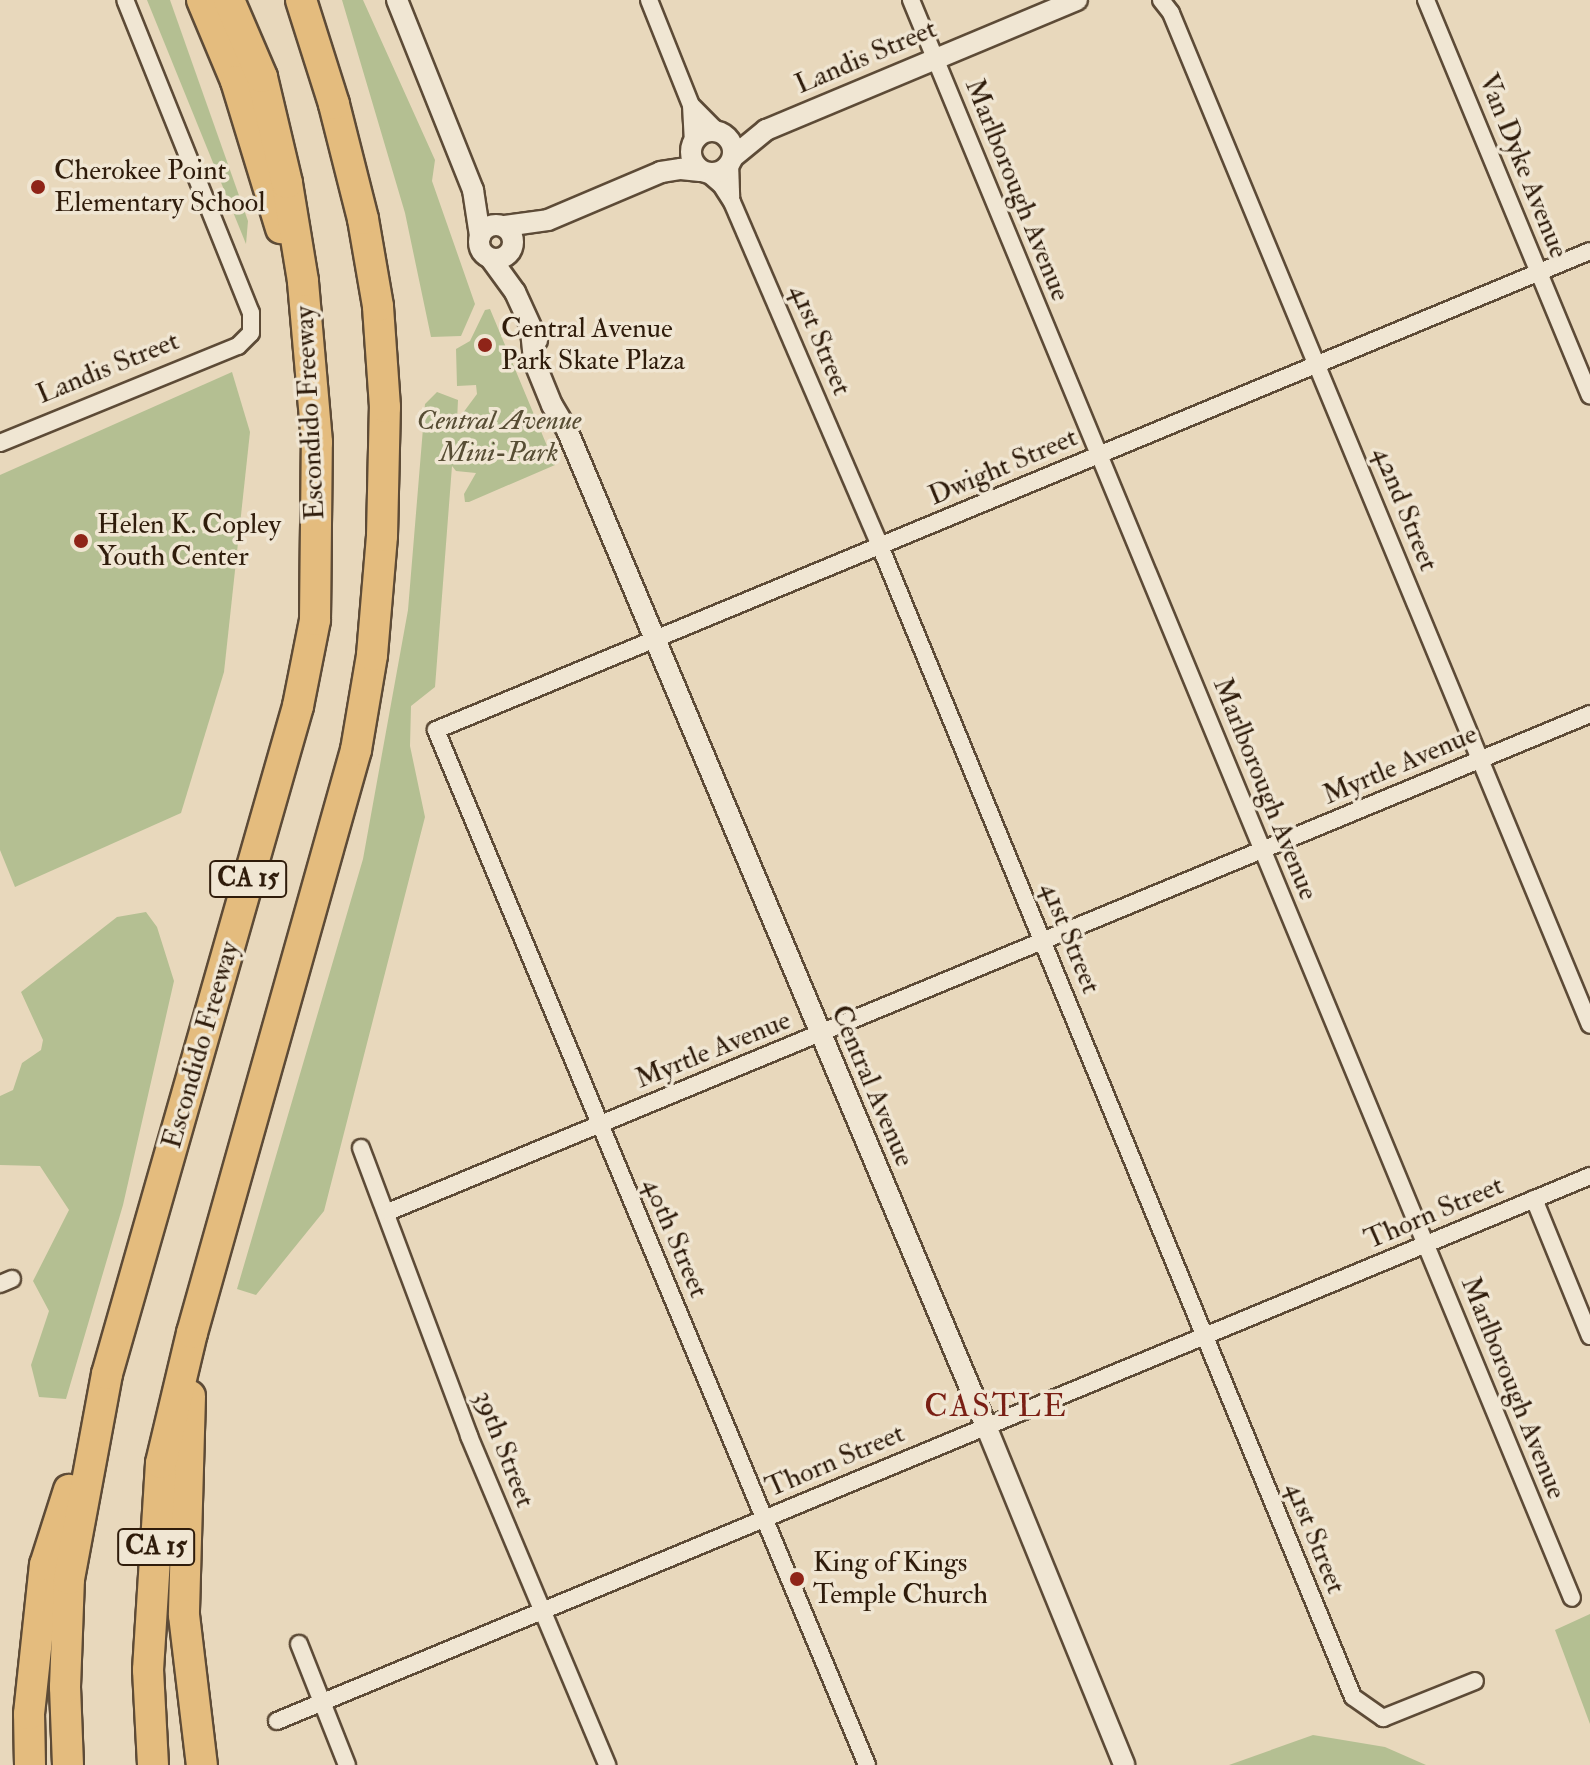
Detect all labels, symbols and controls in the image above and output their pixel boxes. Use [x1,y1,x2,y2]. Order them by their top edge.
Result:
street label: Landis Street [790,12,942,102]
street label: Van Dyke Avenue [1471,69,1575,263]
street label: Marlborough Avenue [957,74,1077,306]
place label: Cherokee Point Elementary School [54,154,265,220]
marker: Cherokee Point Elementary School [29,178,47,196]
street label: 41st Street [782,280,858,400]
street label: Escondido Freeway [288,305,332,521]
place label: Central Avenue Park Skate Plaza [501,312,685,378]
street label: Landis Street [32,324,184,412]
marker: Central Avenue Park Skate Plaza [476,336,494,354]
park label: Central Avenue Mini-Park [417,404,581,470]
street label: Dwight Street [924,421,1082,513]
street label: 42nd Street [1365,442,1445,576]
place label: Helen K. Copley Youth Center [97,508,281,574]
marker: Helen K. Copley Youth Center [72,532,90,550]
street label: Marlborough Avenue [1205,673,1325,905]
street label: Myrtle Avenue [1318,717,1482,813]
road number: CA 15 [208,857,288,901]
street label: 41st Street [1032,877,1108,999]
street label: Escondido Freeway [155,937,247,1153]
street label: Central Avenue [823,1000,921,1172]
street label: Myrtle Avenue [631,1004,795,1096]
street label: Thorn Street [1360,1169,1508,1257]
street label: 40th Street [635,1173,715,1303]
street label: Marlborough Avenue [1453,1272,1573,1504]
street label: 39th Street [466,1386,542,1512]
district label: CASTLE [924,1387,1068,1425]
street label: Thorn Street [761,1417,909,1505]
street label: 41st Street [1277,1477,1353,1599]
road number: CA 15 [116,1525,196,1569]
place label: King of Kings Temple Church [813,1546,988,1612]
marker: King of Kings Temple Church [788,1570,806,1588]

